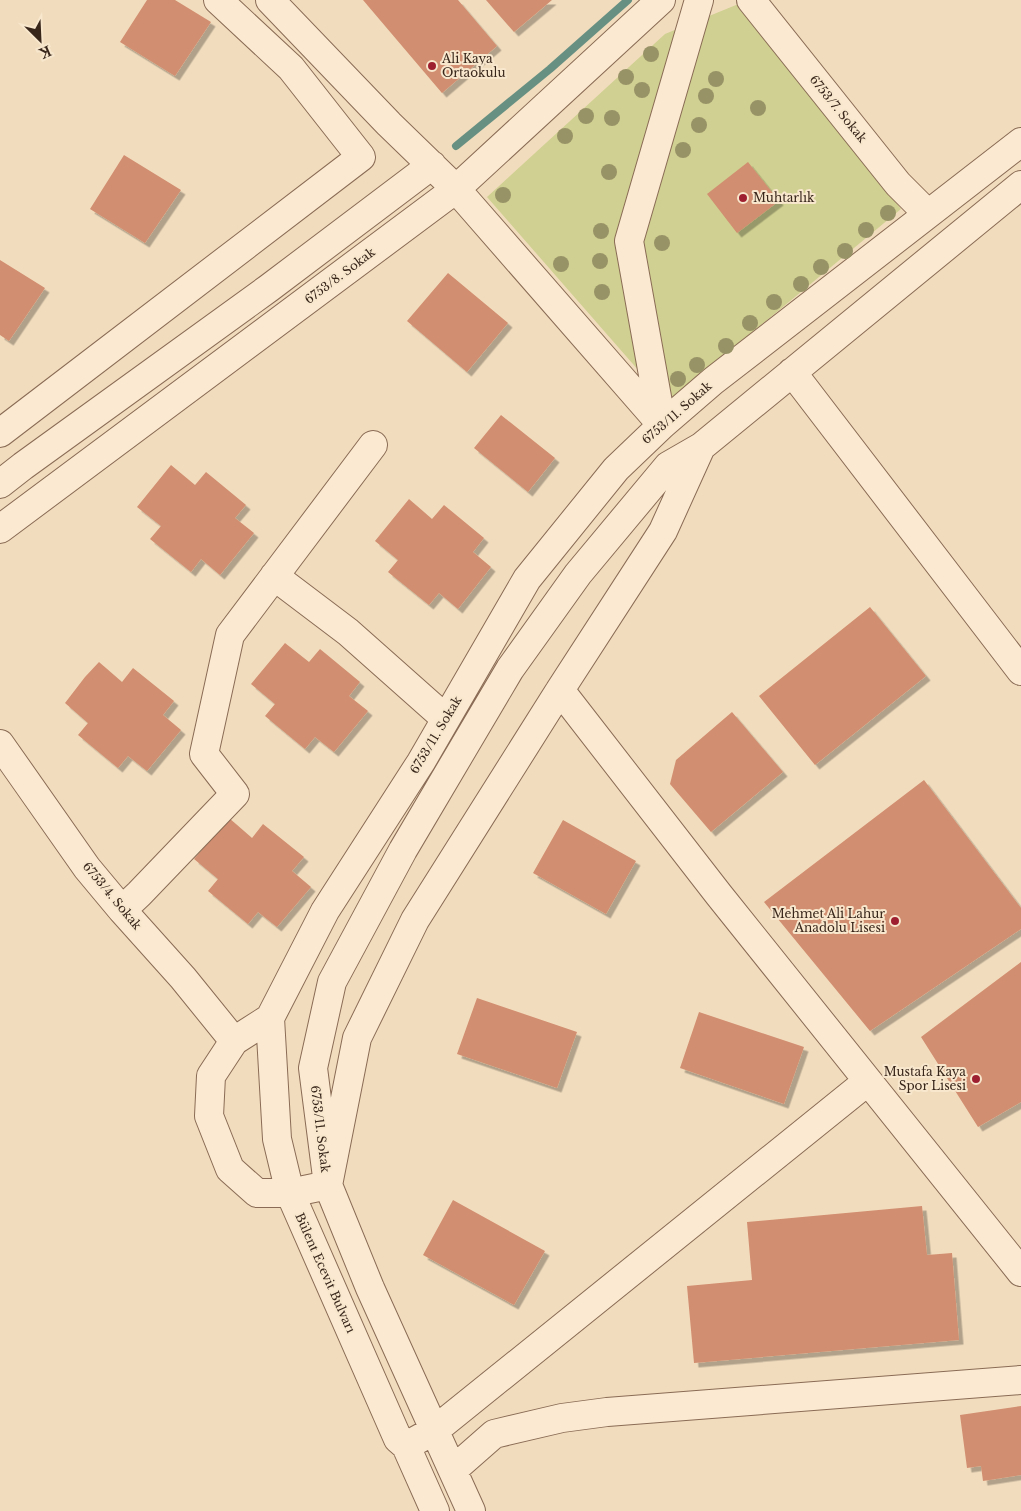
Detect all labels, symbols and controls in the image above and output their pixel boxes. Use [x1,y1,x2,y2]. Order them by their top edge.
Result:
north arrow [15,15,65,65]
text: K [36,41,54,63]
place label: Ali Kaya Ortaokulu [441,51,505,80]
marker: Ali Kaya Ortaokulu [426,60,438,72]
street label: 6753/7. Sokak [807,72,870,146]
place label: Muhtarlık [753,190,815,205]
marker: Muhtarlık [737,192,749,204]
street label: 6753/8. Sokak [302,244,378,307]
street label: 6753/11. Sokak [639,378,715,447]
street label: 6753/11. Sokak [407,693,465,776]
street label: 6753/4. Sokak [80,859,145,933]
place label: Mehmet Ali Lahur Anadolu Lisesi [772,906,885,935]
marker: Mehmet Ali Lahur Anadolu Lisesi [889,915,901,927]
place label: Mustafa Kaya Spor Lisesi [884,1064,966,1093]
marker: Mustafa Kaya Spor Lisesi [970,1073,982,1085]
street label: 6753/11. Sokak [308,1085,333,1174]
street label: Bülent Ecevit Bulvarı [292,1210,359,1335]

